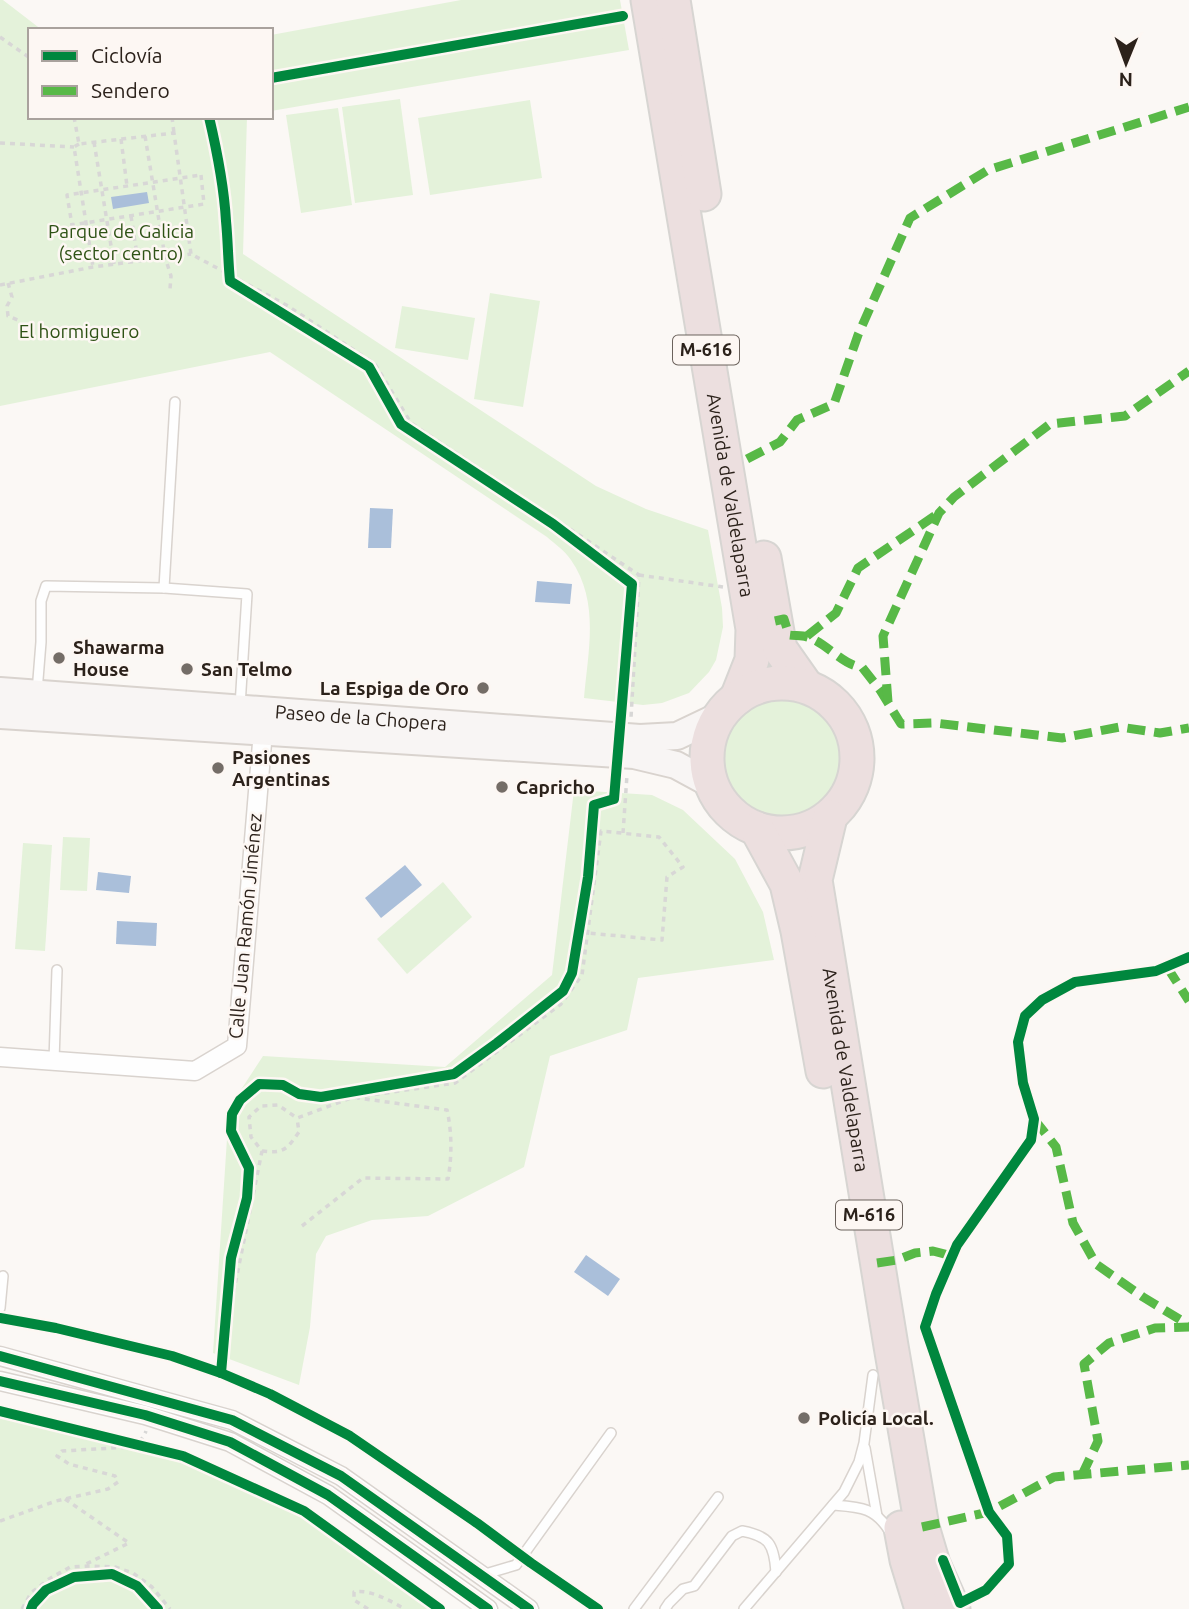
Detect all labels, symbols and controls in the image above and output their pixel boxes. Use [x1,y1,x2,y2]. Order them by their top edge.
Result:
legend [28,28,273,119]
north arrow [1091,28,1161,98]
text: Ciclovía [91,43,163,67]
text: N [1118,69,1133,91]
text: Sendero [91,78,170,102]
park label: Parque de Galicia (sector centro) [48,220,194,264]
park label: El hormiguero [19,320,139,342]
road number: M-616 [673,336,739,364]
street label: Avenida de Valdelaparra [703,391,759,599]
place label: Shawarma House [73,636,165,680]
marker: Shawarma House [51,650,67,666]
place label: San Telmo [201,658,293,680]
marker: San Telmo [179,661,195,677]
place label: La Espiga de Oro [320,677,469,699]
marker: La Espiga de Oro [475,680,491,696]
street label: Paseo de la Chopera [274,700,448,735]
place label: Pasiones Argentinas [232,746,330,790]
marker: Pasiones Argentinas [210,760,226,776]
place label: Capricho [516,776,595,798]
marker: Capricho [494,779,510,795]
street label: Calle Juan Ramón Jiménez [224,812,266,1040]
street label: Avenida de Valdelaparra [818,966,873,1173]
road number: M-616 [836,1200,902,1230]
place label: Policía Local. [818,1407,934,1429]
marker: Policía Local. [796,1410,812,1426]

